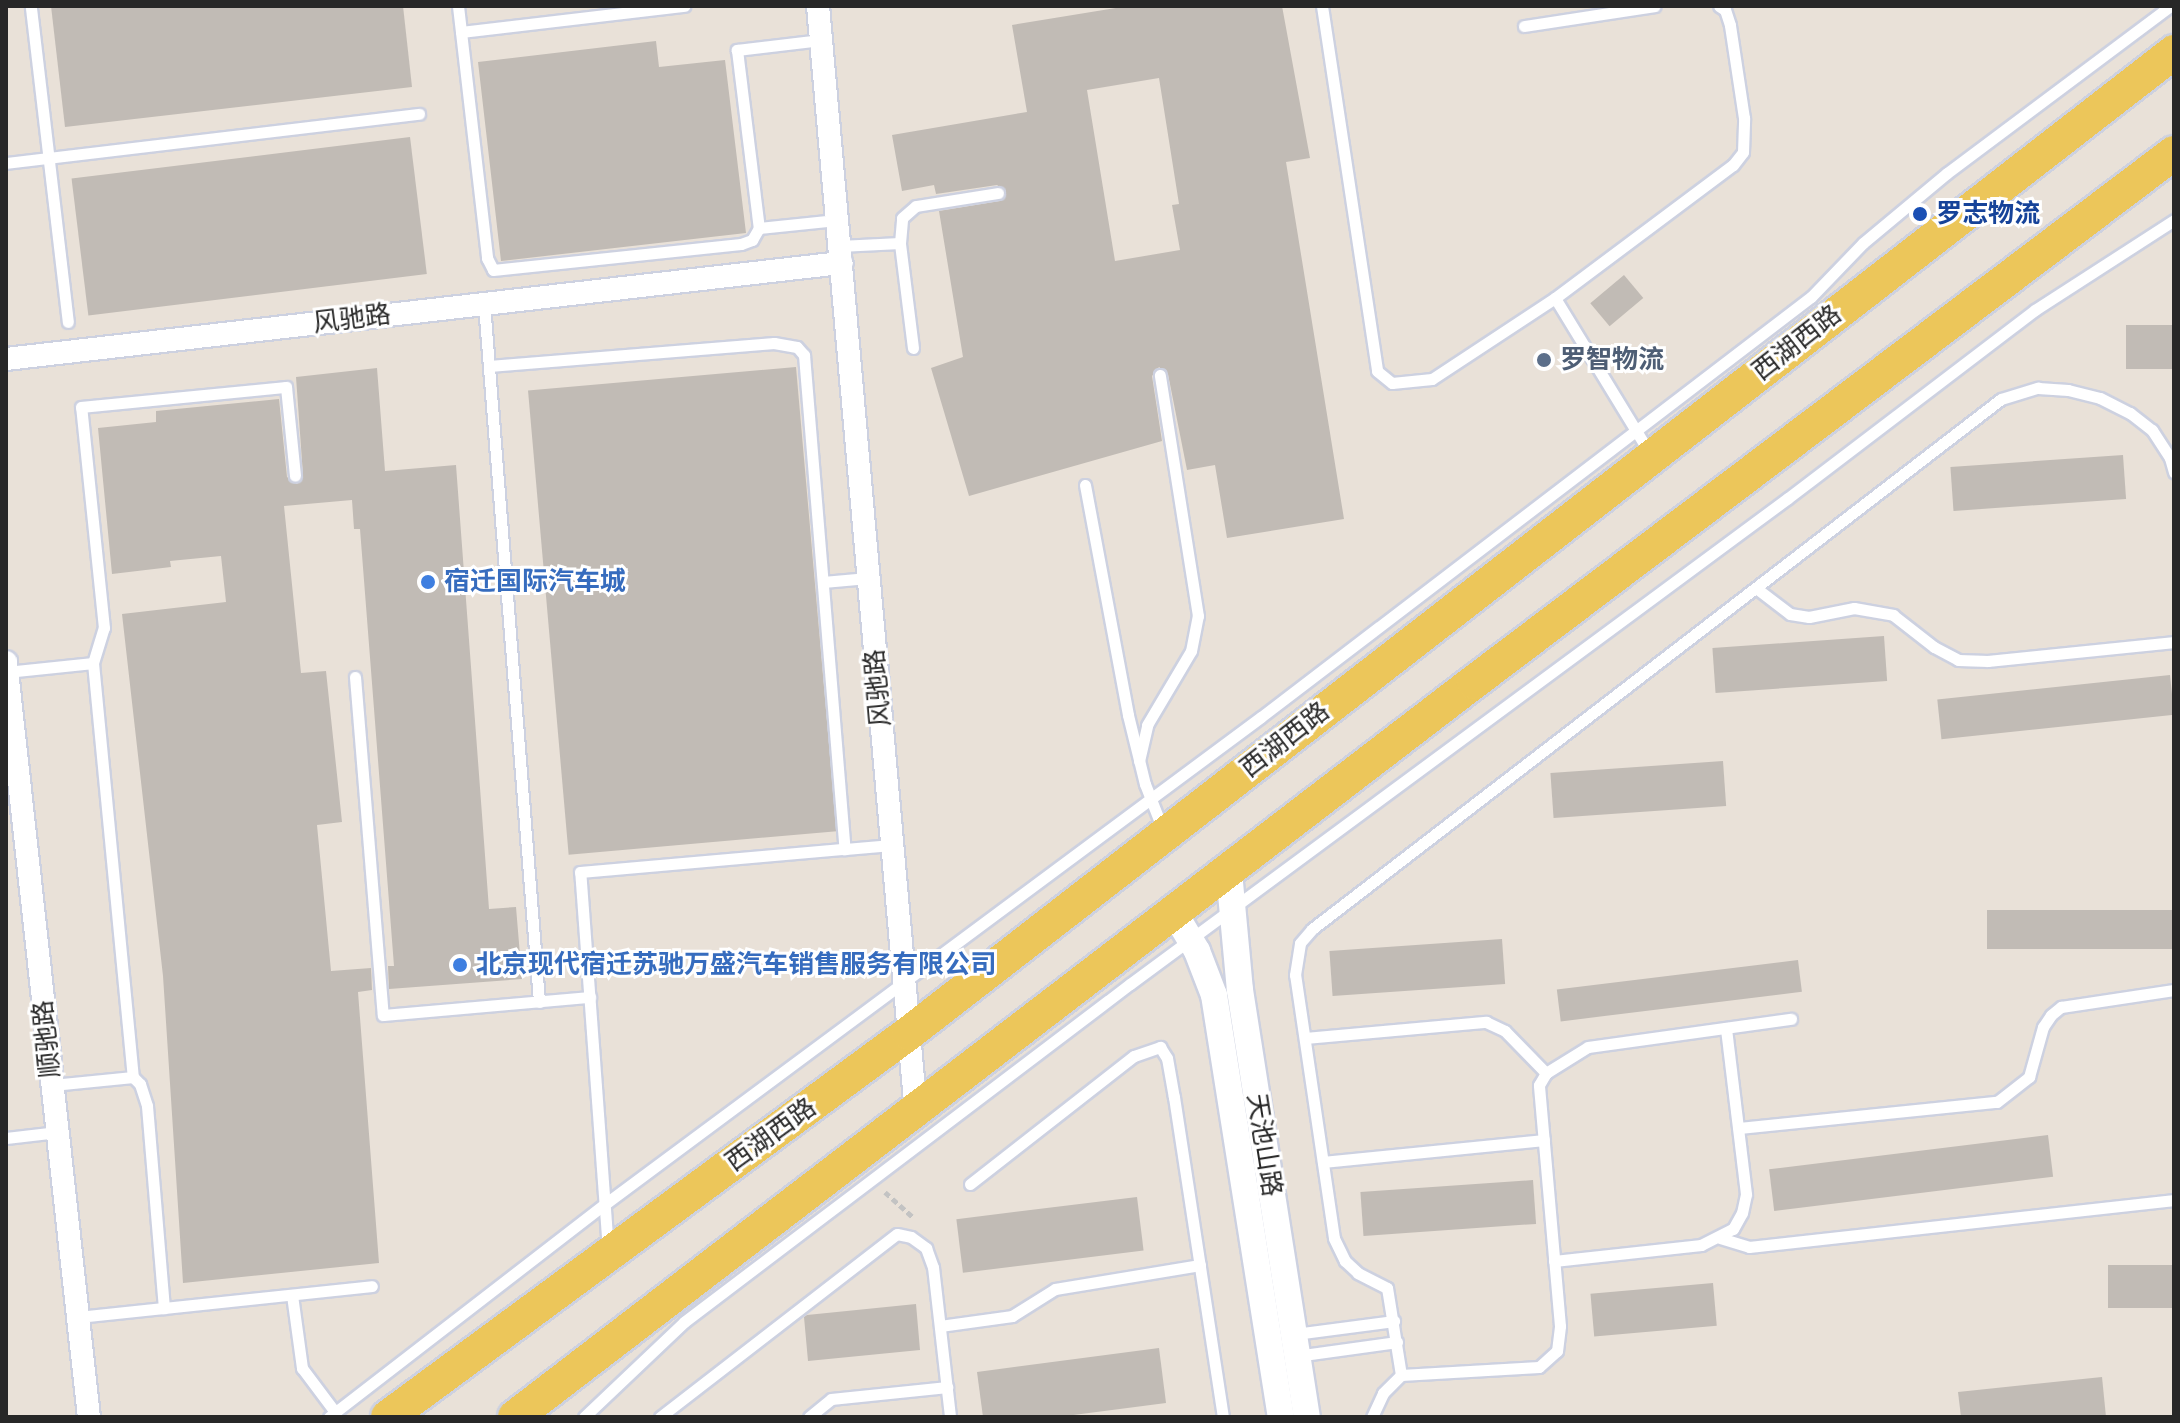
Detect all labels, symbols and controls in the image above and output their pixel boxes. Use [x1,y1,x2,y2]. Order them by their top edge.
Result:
place label: 罗志物流 [1936,198,2040,230]
marker: 罗志物流 [1911,205,1929,223]
street label: 风驰路 [311,299,393,339]
street label: 西湖西路 [1746,299,1848,387]
place label: 罗智物流 [1560,344,1664,376]
marker: 罗智物流 [1535,351,1553,369]
place label: 宿迁国际汽车城 [444,566,626,598]
marker: 宿迁国际汽车城 [419,573,437,591]
street label: 风驰路 [859,648,897,728]
street label: 西湖西路 [1234,696,1336,784]
place label: 北京现代宿迁苏驰万盛汽车销售服务有限公司 [476,949,996,981]
marker: 北京现代宿迁苏驰万盛汽车销售服务有限公司 [451,956,469,974]
street label: 顺驰路 [27,999,67,1079]
street label: 天池山路 [1240,1091,1288,1199]
street label: 西湖西路 [720,1092,822,1178]

